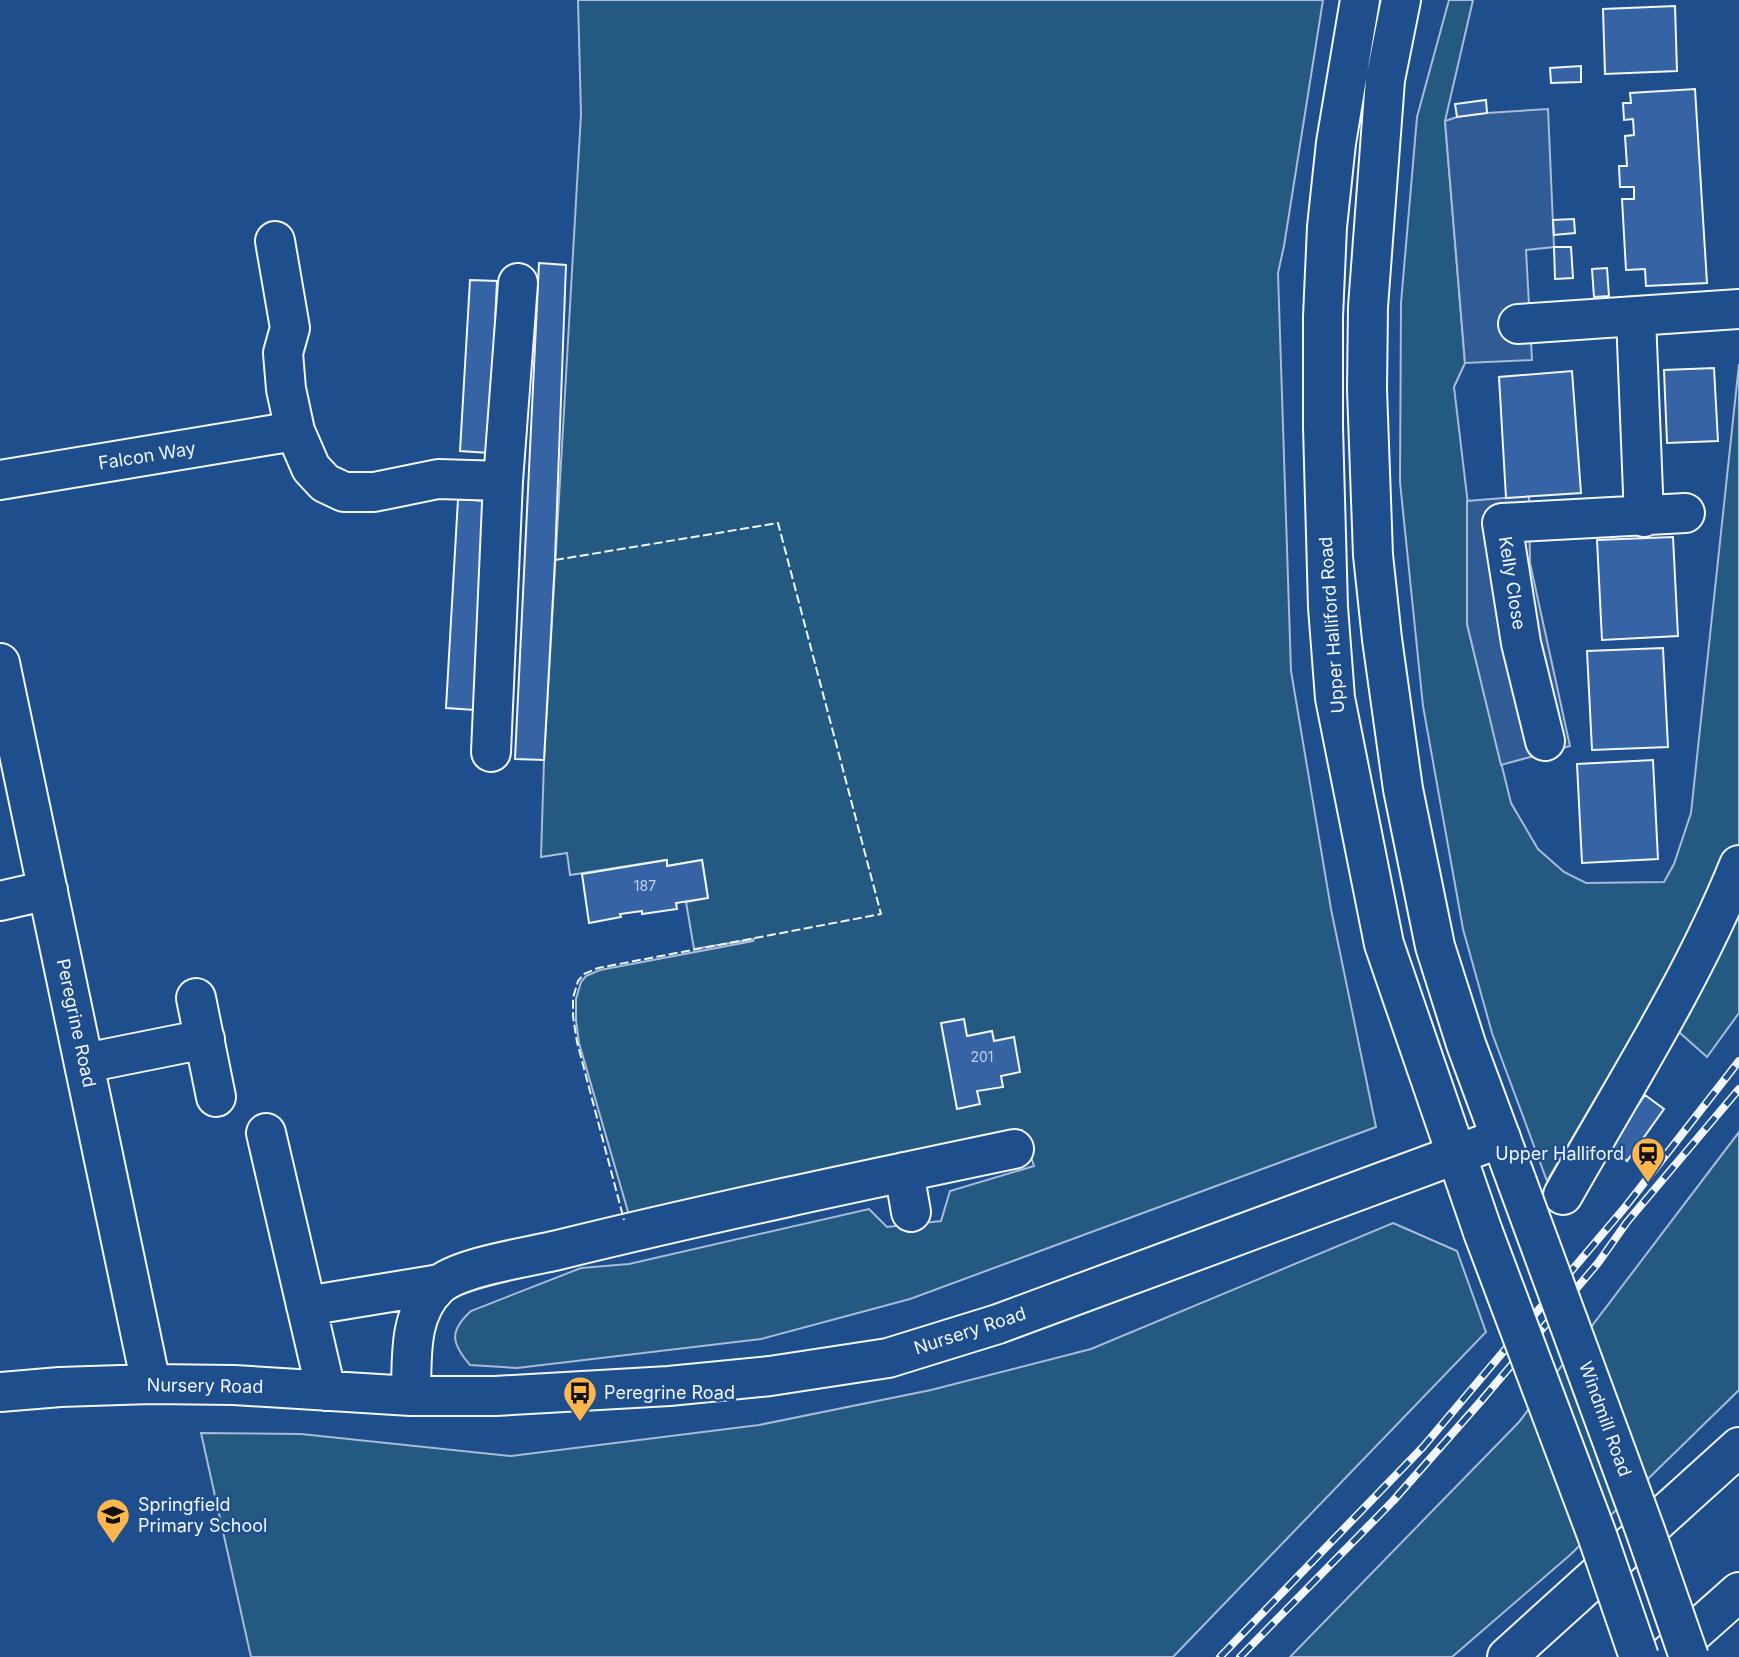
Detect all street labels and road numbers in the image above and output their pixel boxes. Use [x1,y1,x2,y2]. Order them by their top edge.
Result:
street label: Falcon Way [97,437,197,474]
street label: Kelly Close [1495,535,1530,631]
street label: Upper Halliford Road [1315,536,1348,714]
street label: Peregrine Road [53,957,100,1089]
street label: Nursery Road [911,1303,1029,1359]
street label: Windmill Road [1575,1358,1636,1479]
street label: Nursery Road [147,1374,264,1397]

